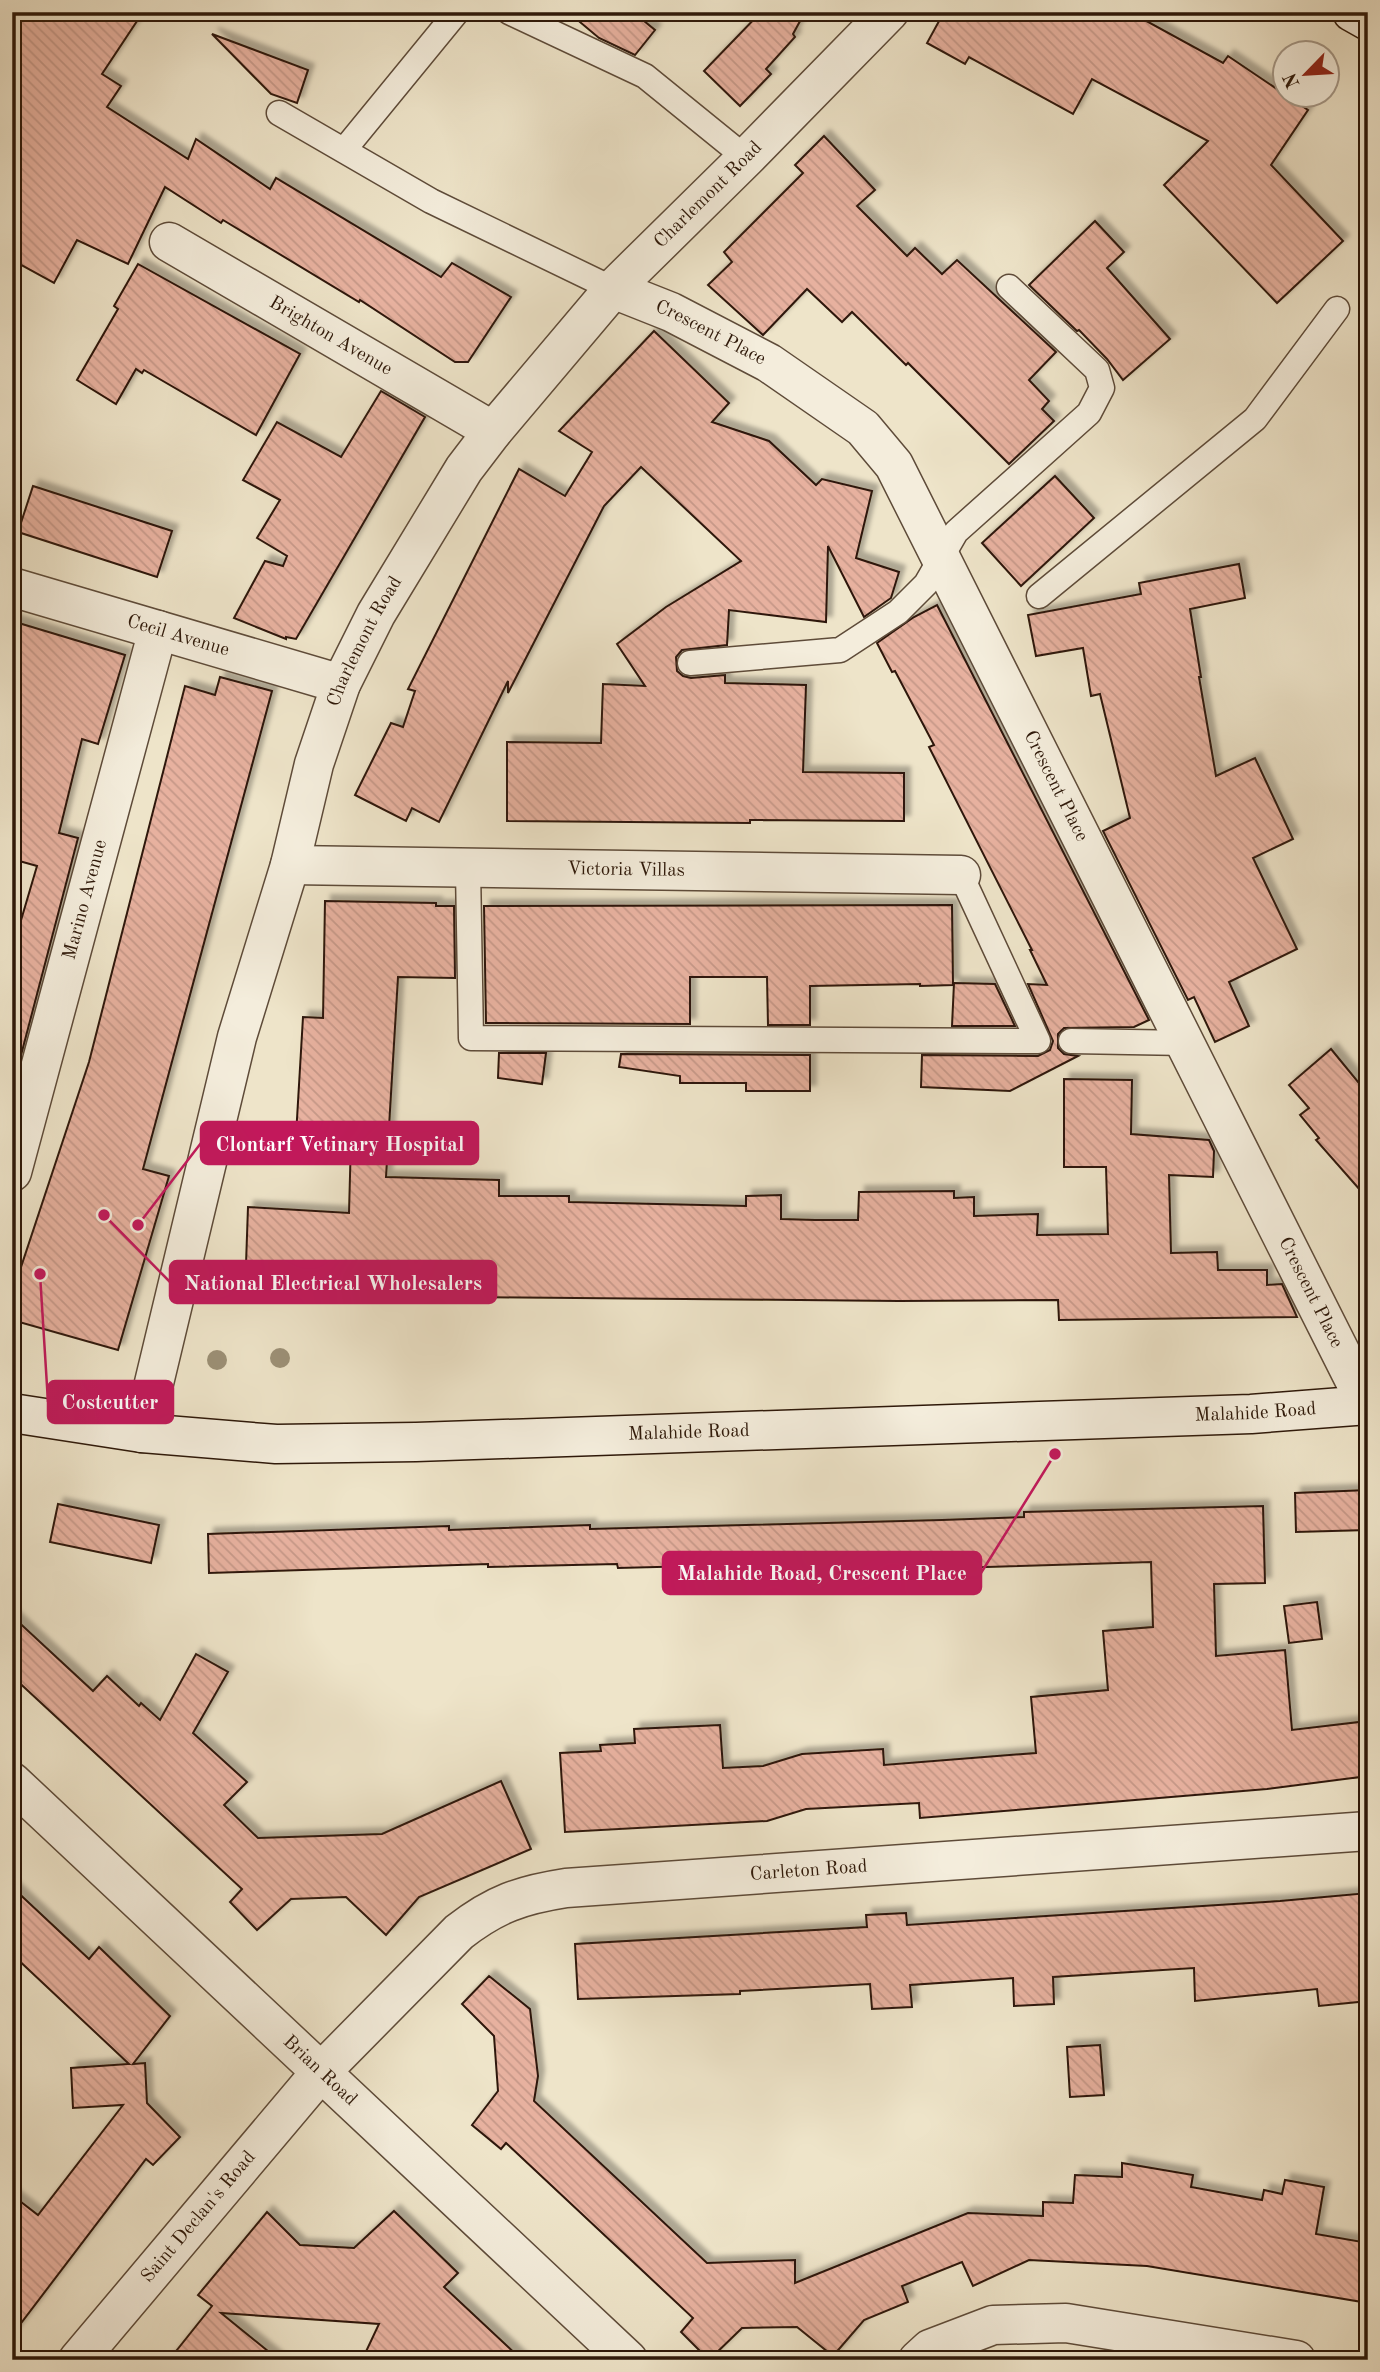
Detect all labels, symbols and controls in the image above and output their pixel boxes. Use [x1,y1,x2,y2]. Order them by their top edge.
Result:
north arrow [1272,38,1342,108]
text: N [1281,69,1305,91]
street label: Charlemont Road [651,138,766,252]
street label: Brighton Avenue [266,293,395,379]
street label: Crescent Place [653,297,769,369]
street label: Charlemont Road [325,573,406,709]
street label: Cecil Avenue [125,612,232,660]
street label: Crescent Place [1020,728,1091,845]
street label: Marino Avenue [60,838,111,962]
street label: Victoria Villas [567,860,685,880]
callout: Clontarf Vetinary Hospital [201,1122,478,1164]
text: Clontarf Vetinary Hospital [216,1135,464,1156]
street label: Crescent Place [1275,1234,1346,1351]
callout: National Electrical Wholesalers [170,1261,496,1303]
text: National Electrical Wholesalers [184,1274,482,1295]
callout: Costcutter [48,1381,173,1423]
text: Costcutter [62,1393,158,1414]
street label: Malahide Road [1194,1400,1317,1425]
street label: Malahide Road [628,1421,750,1444]
callout: Malahide Road, Crescent Place [663,1552,981,1594]
text: Malahide Road, Crescent Place [677,1564,967,1585]
street label: Carleton Road [749,1857,868,1884]
street label: Brian Road [279,2032,360,2110]
street label: Saint Declan's Road [138,2148,259,2287]

